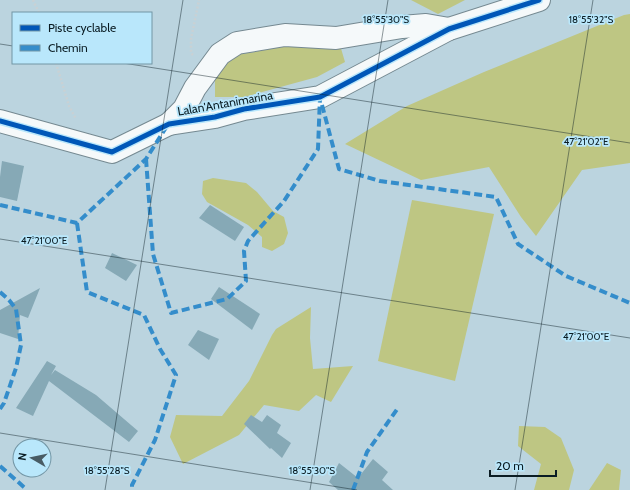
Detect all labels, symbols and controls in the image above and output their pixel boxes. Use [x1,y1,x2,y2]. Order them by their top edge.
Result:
legend [12,12,152,64]
text: 18°55'30"S [363,13,409,26]
text: 18°55'32"S [569,13,613,26]
text: Piste cyclable [48,20,116,35]
text: Chemin [48,40,88,55]
street label: Lalan'Antanimarina [176,87,274,119]
text: 47°21'02"E [564,135,609,148]
text: 47°21'00"E [21,234,68,247]
text: 47°21'00"E [563,330,610,343]
north arrow [12,438,52,478]
text: N [15,451,30,461]
scale bar [490,452,556,478]
text: 20 m [496,458,524,473]
text: 18°55'28"S [84,464,130,477]
text: 18°55'30"S [289,464,335,477]

